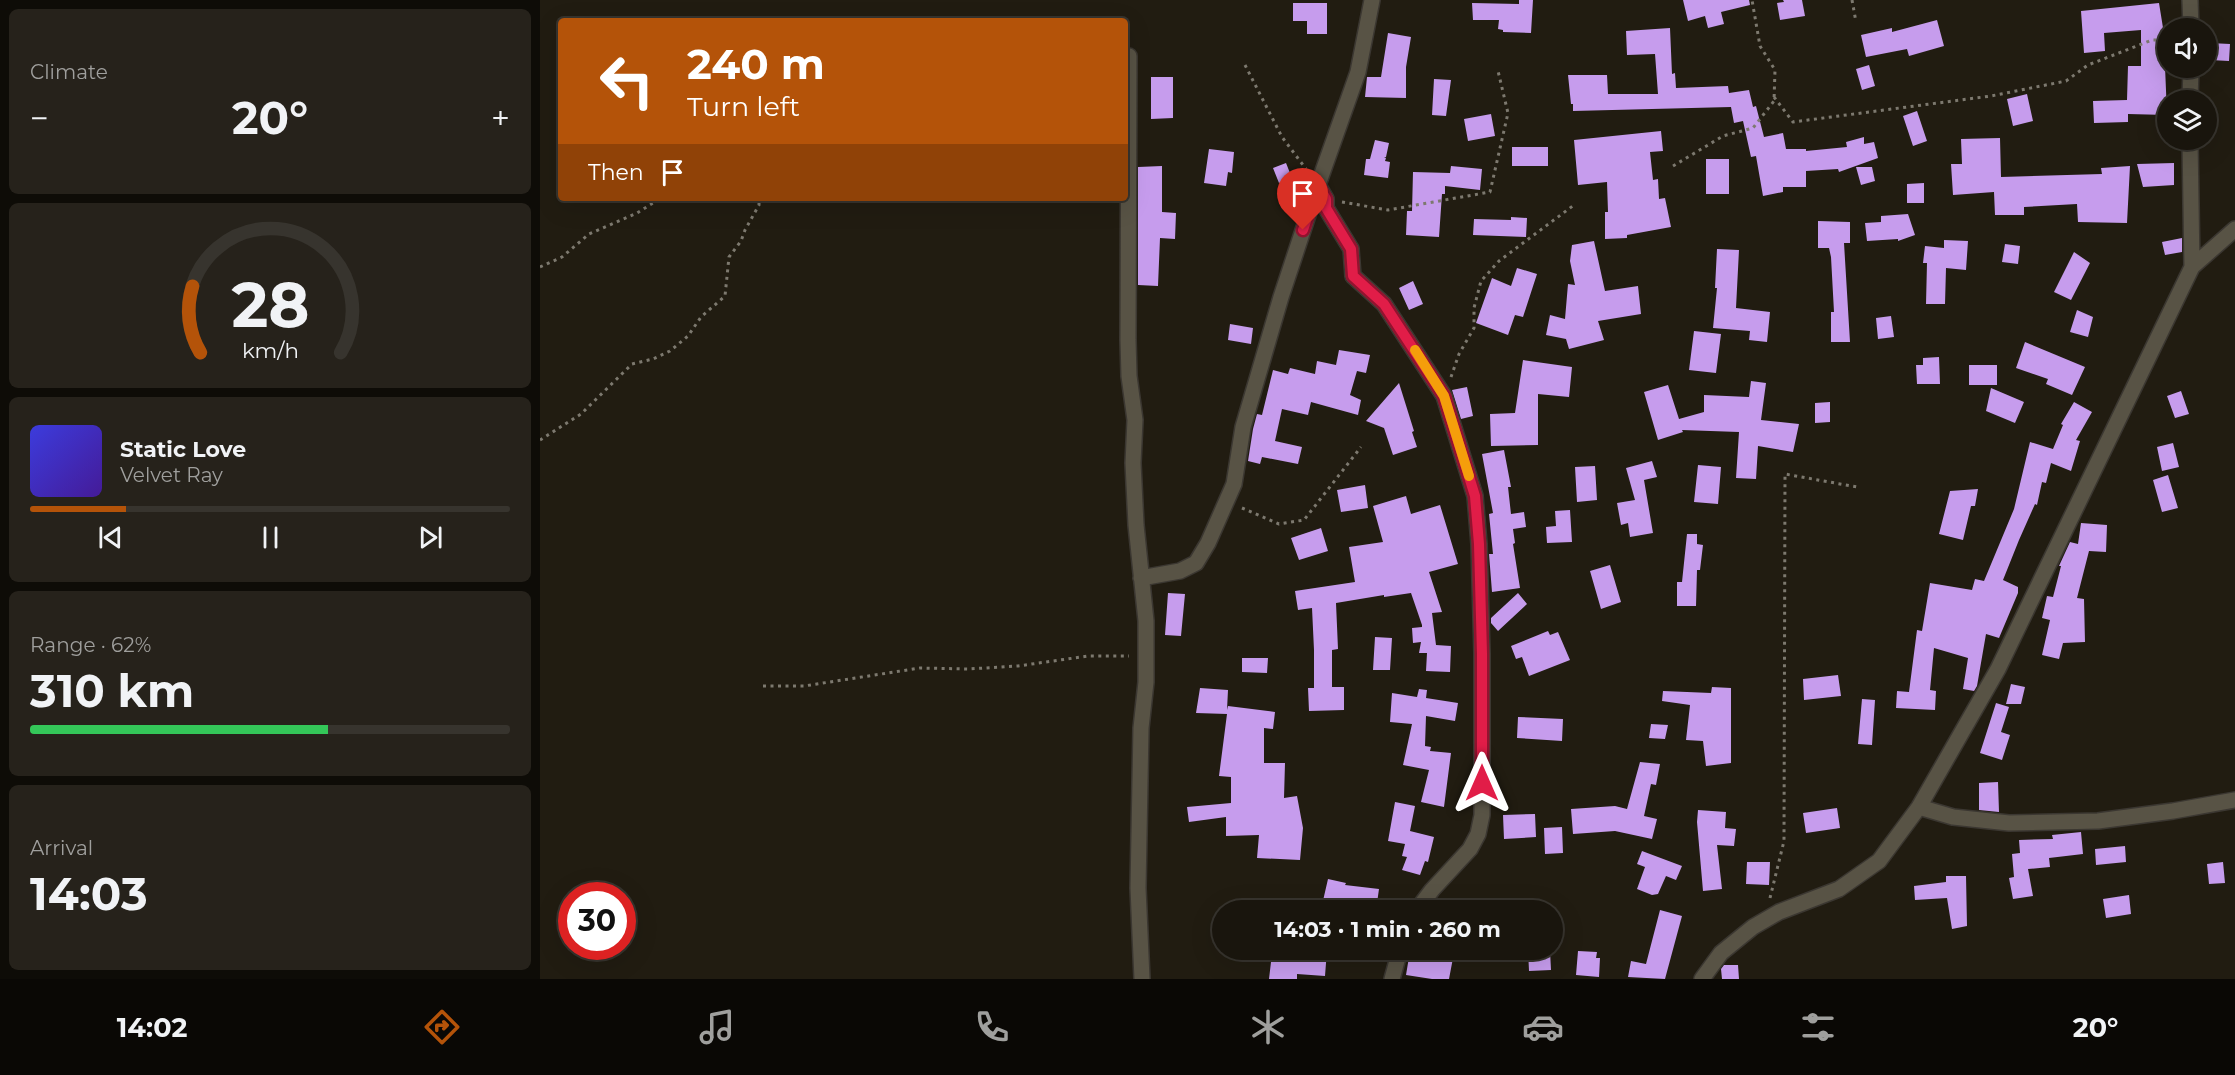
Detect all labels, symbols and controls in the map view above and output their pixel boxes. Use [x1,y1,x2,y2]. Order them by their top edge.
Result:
map controls [2157,18,2217,150]
button: sound [2157,18,2217,78]
text: 240 m [687,38,825,90]
icon: left [588,42,666,120]
text: Climate [30,60,108,84]
text: 20° [232,90,308,145]
text: Turn left [687,90,800,123]
button: layers [2157,90,2217,150]
text: − [30,98,49,138]
text: + [491,98,510,138]
icon: arrive [656,156,689,189]
text: Then [588,159,644,186]
pin [1277,168,1328,230]
icon: arrive [1286,177,1319,210]
text: 28 [231,267,309,343]
text: km/h [241,337,299,363]
text: Static Love [120,436,246,463]
text: Velvet Ray [120,463,223,487]
icon: previous [94,521,127,554]
icon: pause [254,521,287,554]
icon: next [414,521,447,554]
text: Range · 62% [30,633,151,657]
text: 310 km [30,663,194,718]
position arrow [1450,751,1514,815]
text: Arrival [30,836,93,860]
text: 14:03 [30,866,148,921]
speed limit sign: 30 [558,882,636,960]
text: 14:03 · 1 min · 260 m [1274,916,1501,943]
icon: directions [421,1006,463,1048]
icon: music [696,1006,738,1048]
icon: phone [971,1006,1013,1048]
icon: climate [1247,1006,1289,1048]
icon: car [1522,1006,1564,1048]
icon: filters [1797,1006,1839,1048]
text: 14:02 [117,1011,187,1044]
text: 20° [2073,1011,2118,1044]

